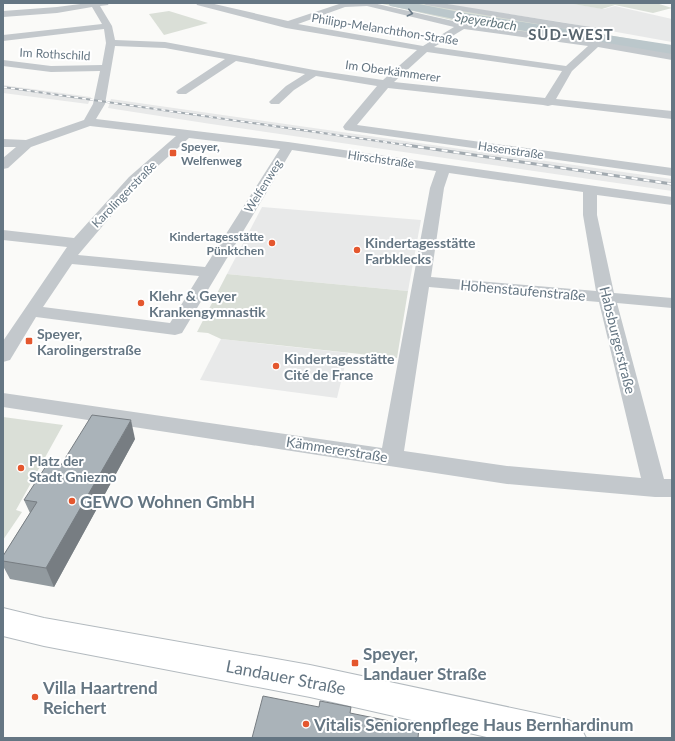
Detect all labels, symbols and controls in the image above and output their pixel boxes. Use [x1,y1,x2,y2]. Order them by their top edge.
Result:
water label: Speyerbach [454,8,518,34]
one-way arrow [406,9,413,17]
street label: Philipp-Melanchthon-Straße [310,10,460,48]
district label: SÜD-WEST [528,25,614,43]
street label: Im Rothschild [19,45,91,63]
street label: Im Oberkämmerer [344,57,442,85]
street label: Hasenstraße [477,138,545,162]
place label: Speyer, Welfenweg [181,139,242,168]
street label: Hirschstraße [347,147,415,171]
marker: Speyer, Welfenweg [168,148,178,158]
street label: Karolingerstraße [88,157,160,231]
street label: Welfenweg [241,157,285,215]
place label: Kindertagesstätte Pünktchen [169,229,265,258]
place label: Kindertagesstätte Farbklecks [365,234,476,267]
marker: Kindertagesstätte Pünktchen [267,238,277,248]
marker: Kindertagesstätte Farbklecks [352,245,362,255]
street label: Hohenstaufenstraße [460,276,586,304]
street label: Habsburgerstraße [596,285,640,395]
place label: Klehr & Geyer Krankengymnastik [149,287,266,320]
marker: Klehr & Geyer Krankengymnastik [136,298,146,308]
place label: Speyer, Karolingerstraße [37,325,142,358]
marker: Speyer, Karolingerstraße [24,336,34,346]
place label: Kindertagesstätte Cité de France [284,350,395,383]
marker: Kindertagesstätte Cité de France [271,361,281,371]
street label: Kämmererstraße [285,433,389,465]
place label: Platz der Stadt Gniezno [29,452,117,485]
marker: Platz der Stadt Gniezno [16,463,26,473]
place label: GEWO Wohnen GmbH [80,491,255,512]
marker: GEWO Wohnen GmbH [67,496,77,506]
place label: Speyer, Landauer Straße [363,643,487,684]
street label: Landauer Straße [224,655,348,699]
marker: Speyer, Landauer Straße [350,658,360,668]
place label: Villa Haartrend Reichert [42,677,158,718]
marker: Villa Haartrend Reichert [30,692,40,702]
place label: Vitalis Seniorenpflege Haus Bernhardinum [313,714,634,735]
marker: Vitalis Seniorenpflege Haus Bernhardinum [301,719,311,729]

